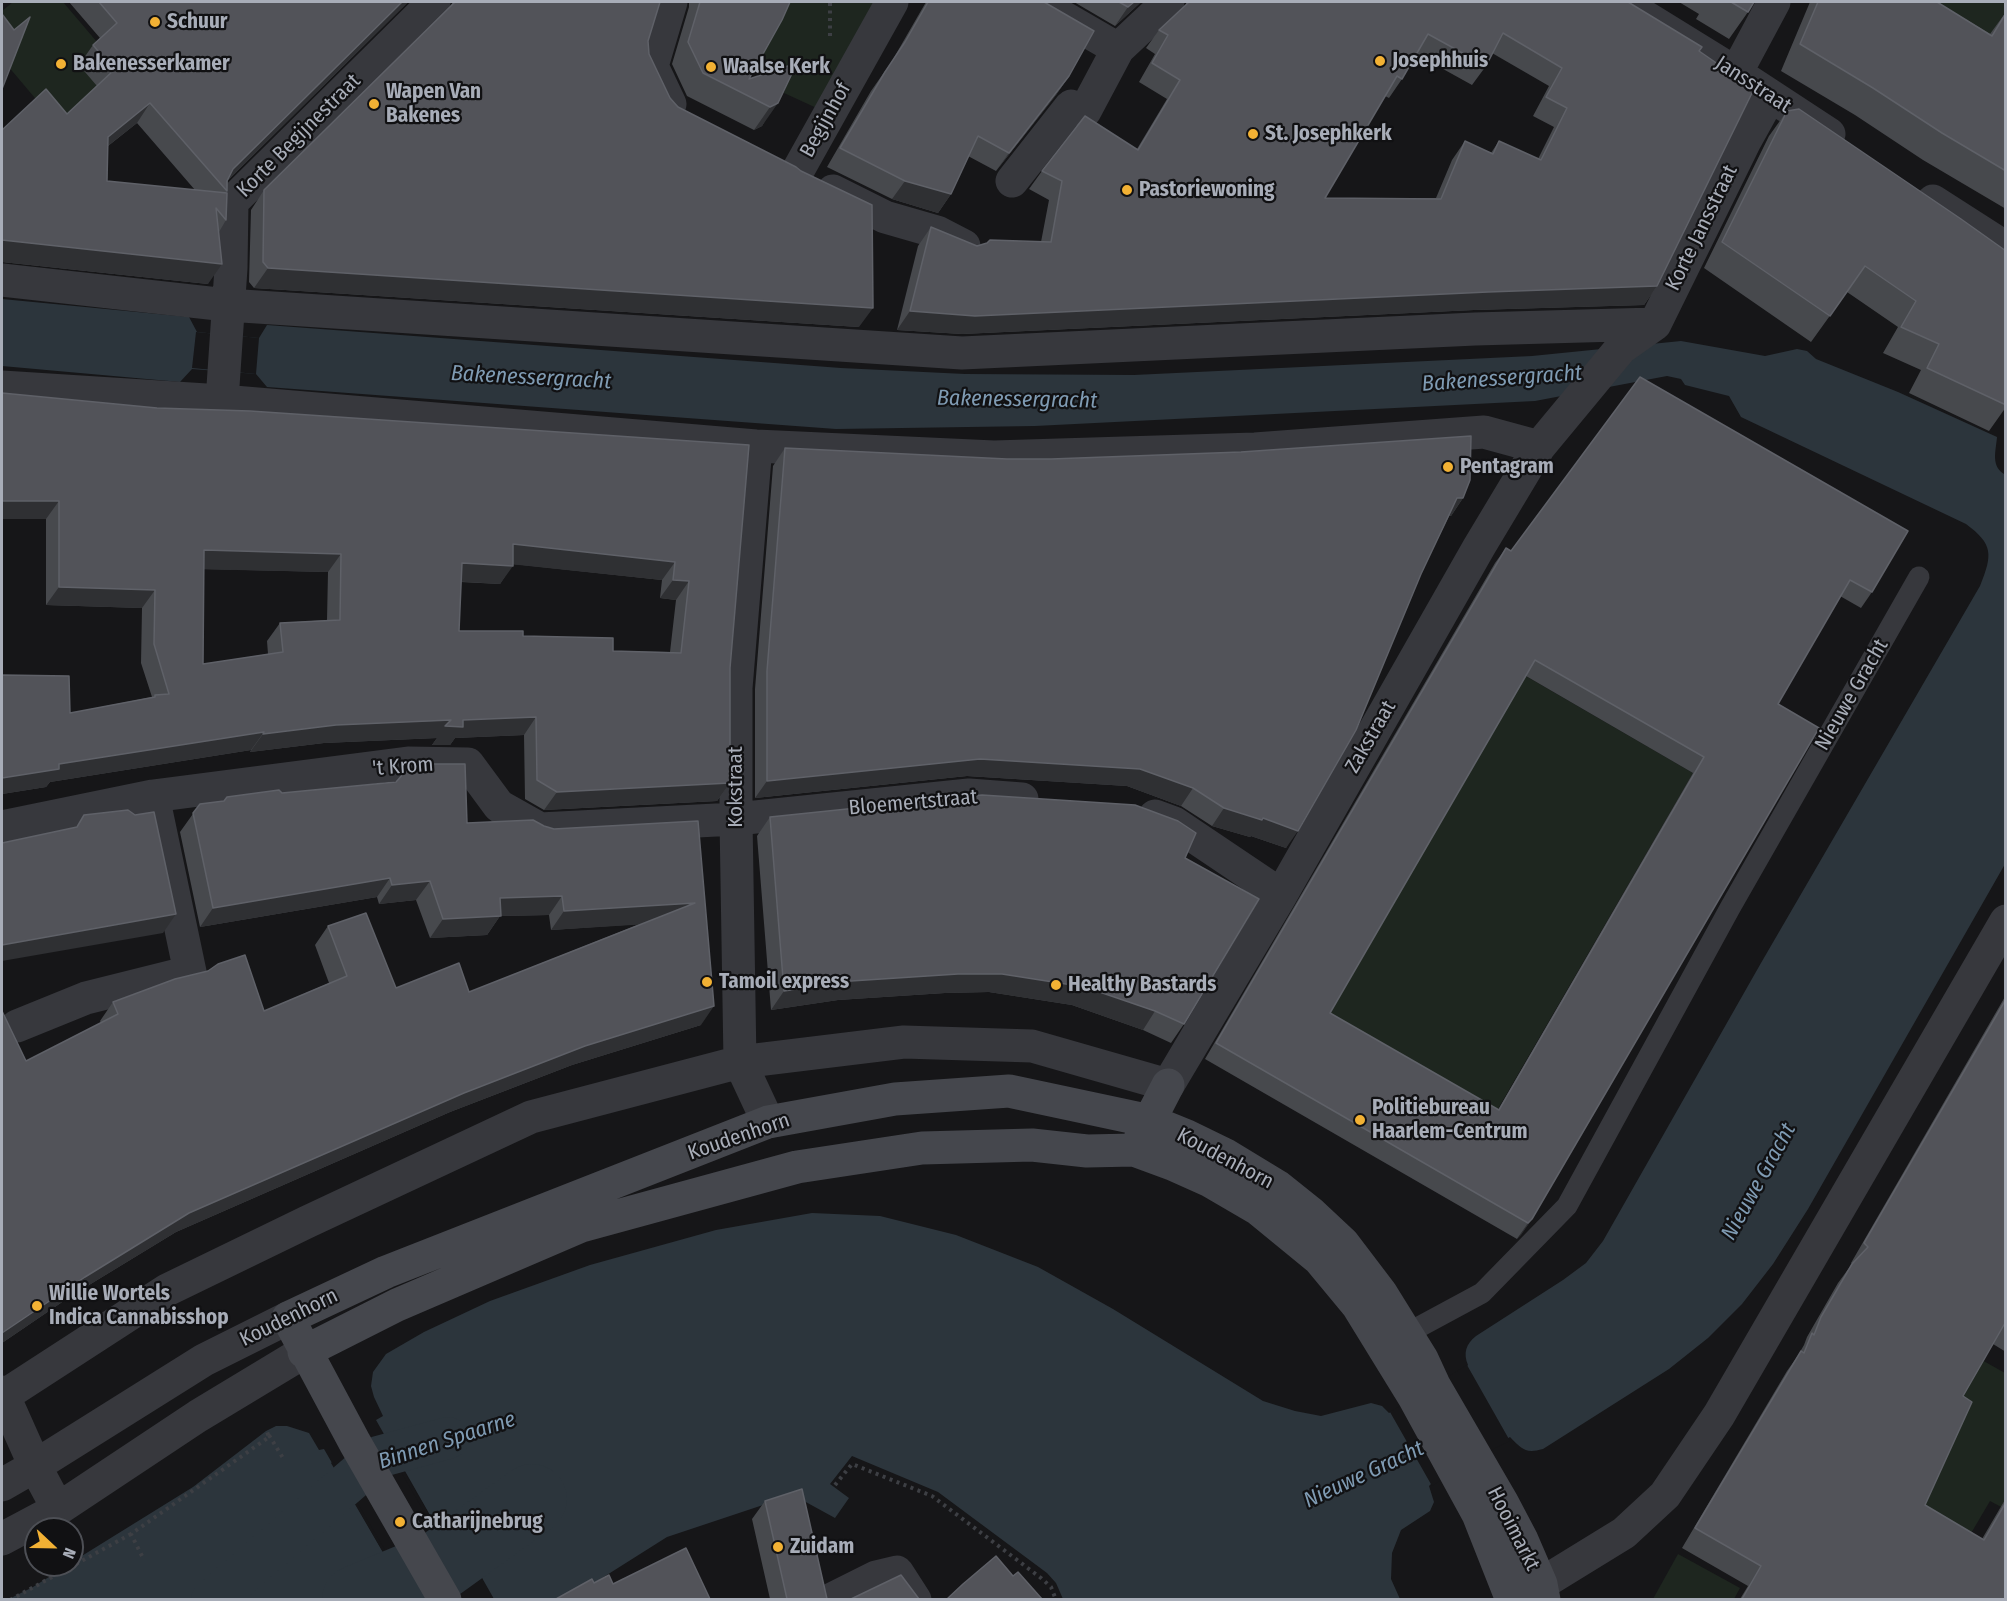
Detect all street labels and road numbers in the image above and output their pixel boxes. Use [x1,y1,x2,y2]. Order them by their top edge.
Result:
street label: Jansstraat [1710,51,1796,119]
street label: Korte Begijnestraat [232,69,366,203]
street label: Begijnhof [795,78,857,162]
street label: Korte Jansstraat [1661,161,1743,295]
street label: Nieuwe Gracht [1810,635,1894,755]
street label: Zakstraat [1340,696,1402,778]
street label: Kokstraat [723,746,749,828]
street label: 't Krom [372,752,434,782]
street label: Bloemertstraat [848,785,978,821]
street label: Koudenhorn [685,1108,793,1166]
street label: Koudenhorn [1172,1123,1278,1195]
street label: Koudenhorn [236,1283,342,1353]
street label: Hooimarkt [1481,1483,1545,1575]

